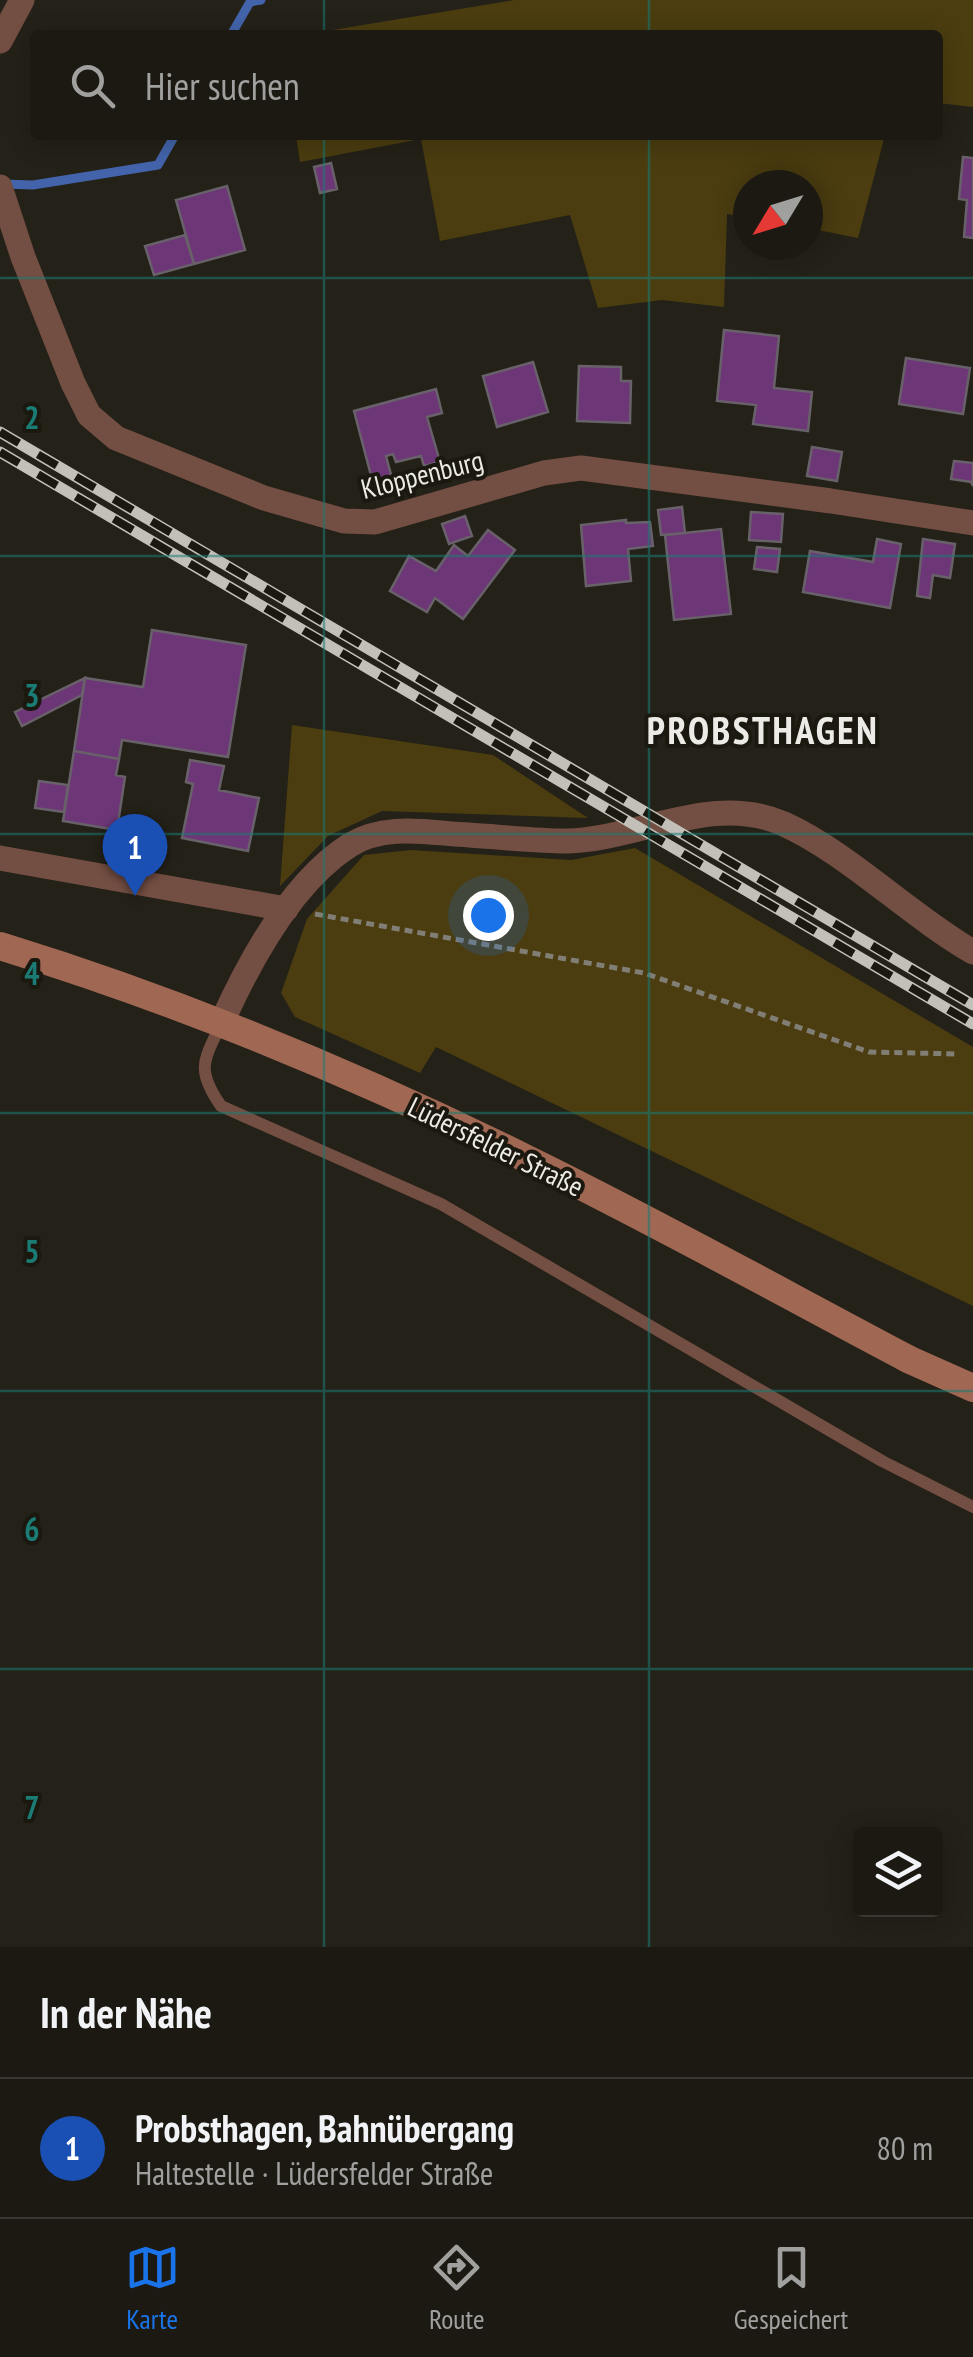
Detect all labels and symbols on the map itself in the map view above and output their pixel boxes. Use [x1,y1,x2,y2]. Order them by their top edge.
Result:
north arrow [733,170,823,260]
text: 2 [24,396,40,438]
street label: Kloppenburg [357,441,487,507]
text: 3 [24,674,40,716]
district label: PROBSTHAGEN [647,705,879,754]
pin: 1 [102,814,168,896]
your location [463,890,514,941]
text: 4 [24,952,40,994]
street label: Lüdersfelder Straße [402,1088,590,1204]
text: 5 [24,1230,40,1272]
text: 6 [24,1508,40,1550]
text: 7 [24,1786,40,1828]

